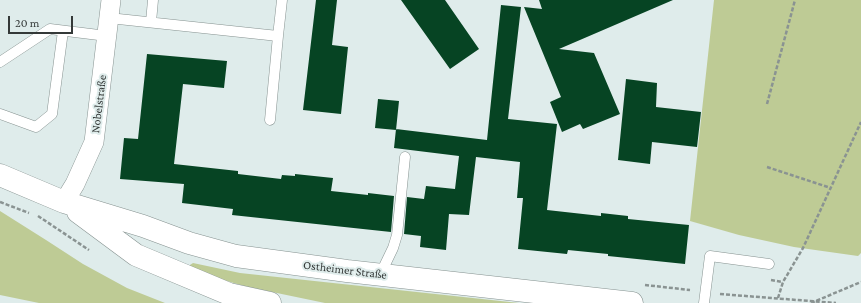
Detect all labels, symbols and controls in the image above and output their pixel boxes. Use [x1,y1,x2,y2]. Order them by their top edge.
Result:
scale bar [10,8,75,34]
text: 20 m [15,16,39,30]
street label: Nobelstraße [88,74,110,134]
street label: Ostheimer Straße [302,258,388,282]

